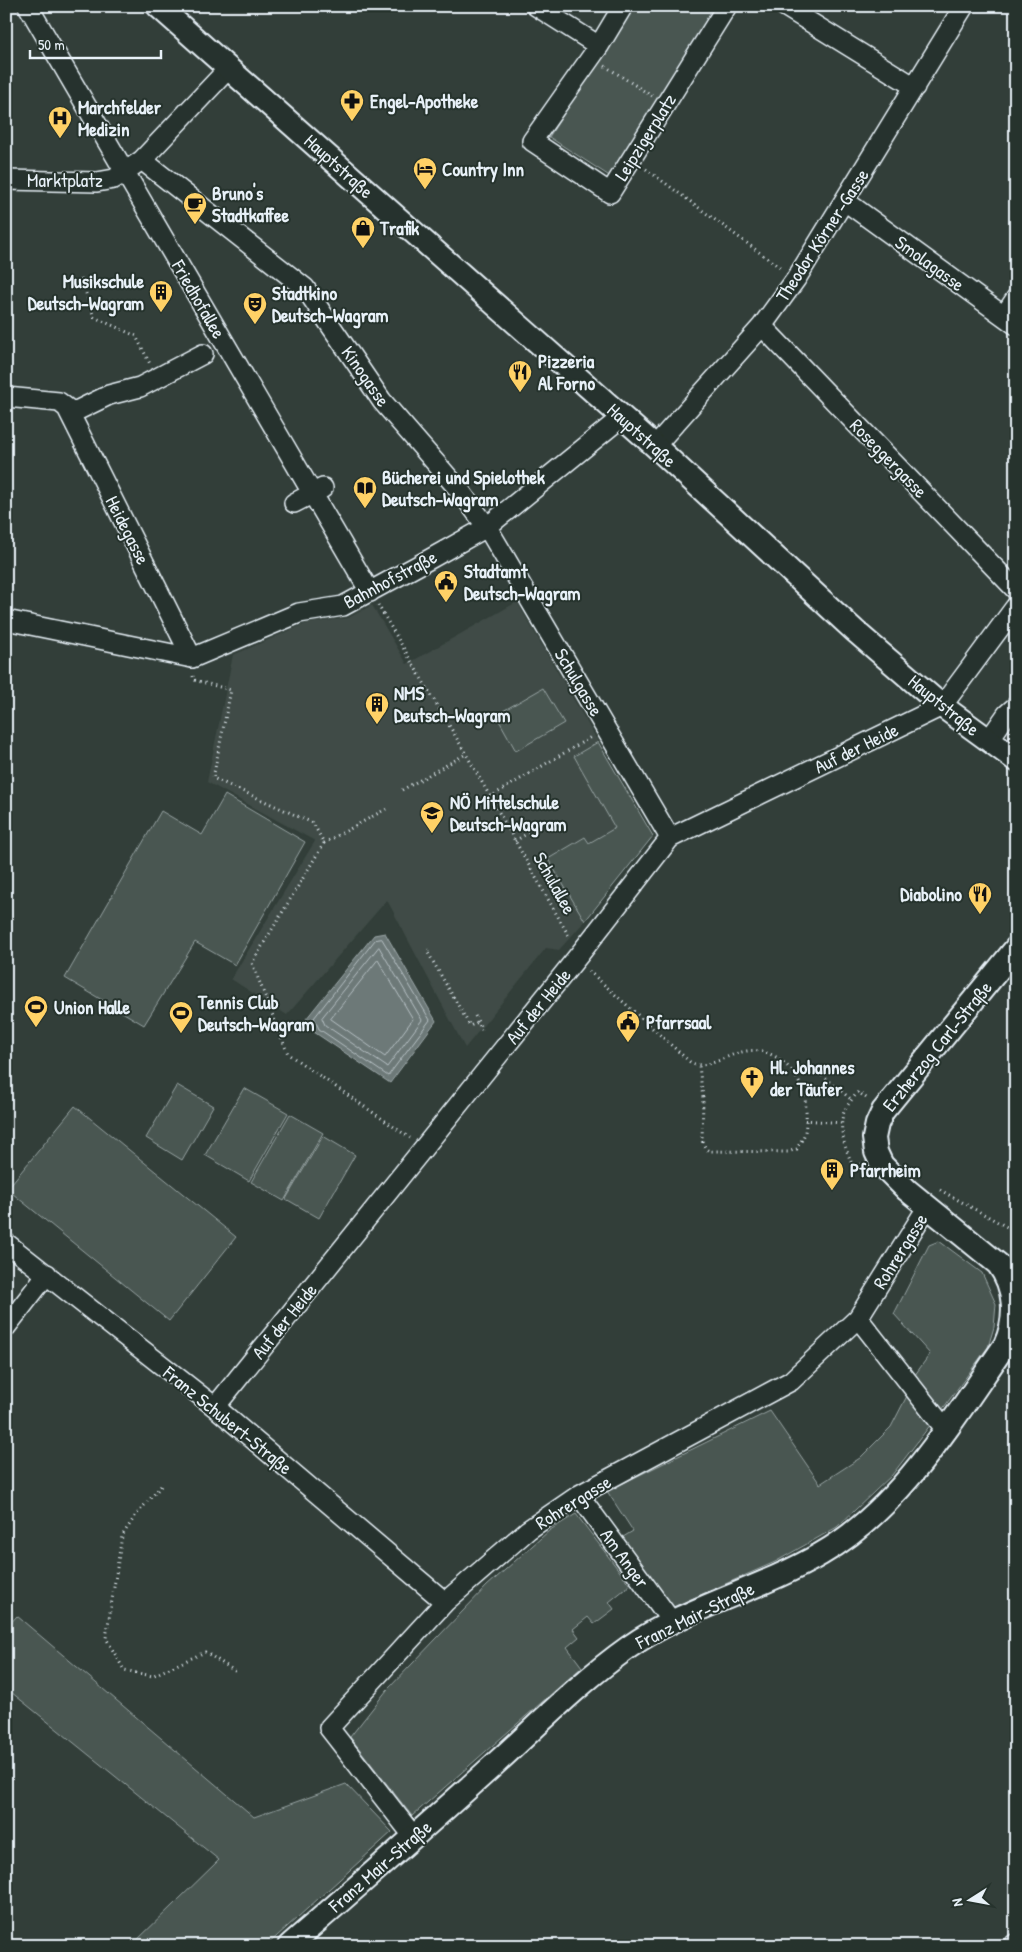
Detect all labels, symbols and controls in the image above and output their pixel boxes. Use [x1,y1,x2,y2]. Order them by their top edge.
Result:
scale bar [30,28,161,60]
text: 50 m [38,34,65,55]
pharmacy icon: Engel-Apotheke [339,88,365,122]
place label: Engel-Apotheke [370,88,479,115]
street label: Leipzigerplatz [608,89,682,185]
place label: Marchfelder Medizin [78,94,162,142]
hospital icon: Marchfelder Medizin [47,105,73,139]
street label: Hauptstraße [299,128,380,204]
hotel icon: Country Inn [412,156,438,190]
place label: Country Inn [442,156,525,183]
street label: Theodor Körner-Gasse [769,163,875,307]
street label: Marktplatz [27,167,103,193]
place label: Bruno's Stadtkaffee [212,180,290,228]
cafe icon: Bruno's Stadtkaffee [182,191,208,225]
shop icon: Trafik [350,215,376,249]
place label: Trafik [379,215,419,241]
street label: Smolagasse [890,229,970,297]
street label: Friedhofallee [166,254,232,344]
place label: Musikschule Deutsch-Wagram [28,268,144,317]
building icon: Musikschule Deutsch-Wagram [148,279,174,313]
place label: Stadtkino Deutsch-Wagram [272,280,388,329]
theatre icon: Stadtkino Deutsch-Wagram [242,291,268,325]
street label: Kinogasse [336,340,397,412]
place label: Pizzeria Al Forno [538,348,595,396]
restaurant icon: Pizzeria Al Forno [507,359,533,393]
street label: Hauptstraße [602,397,683,473]
street label: Roseggergasse [845,413,934,504]
place label: Bücherei und Spielothek Deutsch-Wagram [382,464,545,513]
library icon: Bücherei und Spielothek Deutsch-Wagram [352,475,378,509]
street label: Heidegasse [100,491,157,569]
street label: Bahnhofstraße [339,543,442,615]
place label: Stadtamt Deutsch-Wagram [464,558,580,607]
public building icon: Stadtamt Deutsch-Wagram [433,569,459,603]
street label: Schulgasse [549,643,610,721]
street label: Hauptstraße [903,668,985,742]
place label: NMS Deutsch-Wagram [394,680,510,729]
building icon: NMS Deutsch-Wagram [364,691,390,725]
street label: Auf der Heide [810,716,903,780]
place label: NÖ Mittelschule Deutsch-Wagram [450,789,566,838]
school or university icon: NÖ Mittelschule Deutsch-Wagram [419,800,445,834]
street label: Schulallee [527,847,583,919]
place label: Diabolino [900,881,962,907]
restaurant icon: Diabolino [967,881,993,915]
street label: Auf der Heide [499,962,577,1049]
street label: Erzherzog Carl-Straße [876,975,998,1117]
place label: Tennis Club Deutsch-Wagram [197,989,314,1038]
sports icon: Union Halle [23,994,49,1028]
place label: Union Halle [54,994,130,1020]
sports icon: Tennis Club Deutsch-Wagram [168,1000,194,1034]
public building icon: Pfarrsaal [615,1009,641,1043]
place label: Pfarrsaal [646,1009,712,1035]
place label: Hl. Johannes der Täufer [770,1054,855,1102]
church icon: Hl. Johannes der Täufer [739,1065,765,1099]
building icon: Pfarrheim [819,1157,845,1191]
place label: Pfarrheim [850,1157,921,1183]
street label: Rohrergasse [867,1208,934,1294]
street label: Auf der Heide [245,1277,323,1364]
street label: Franz Schubert-Straße [157,1359,298,1480]
street label: Rohrergasse [530,1468,616,1535]
street label: Am Anger [595,1523,656,1594]
street label: Franz Mair-Straße [631,1575,759,1655]
street label: Franz Mair-Straße [322,1814,437,1919]
north arrow [944,1874,994,1924]
text: N [947,1897,967,1908]

